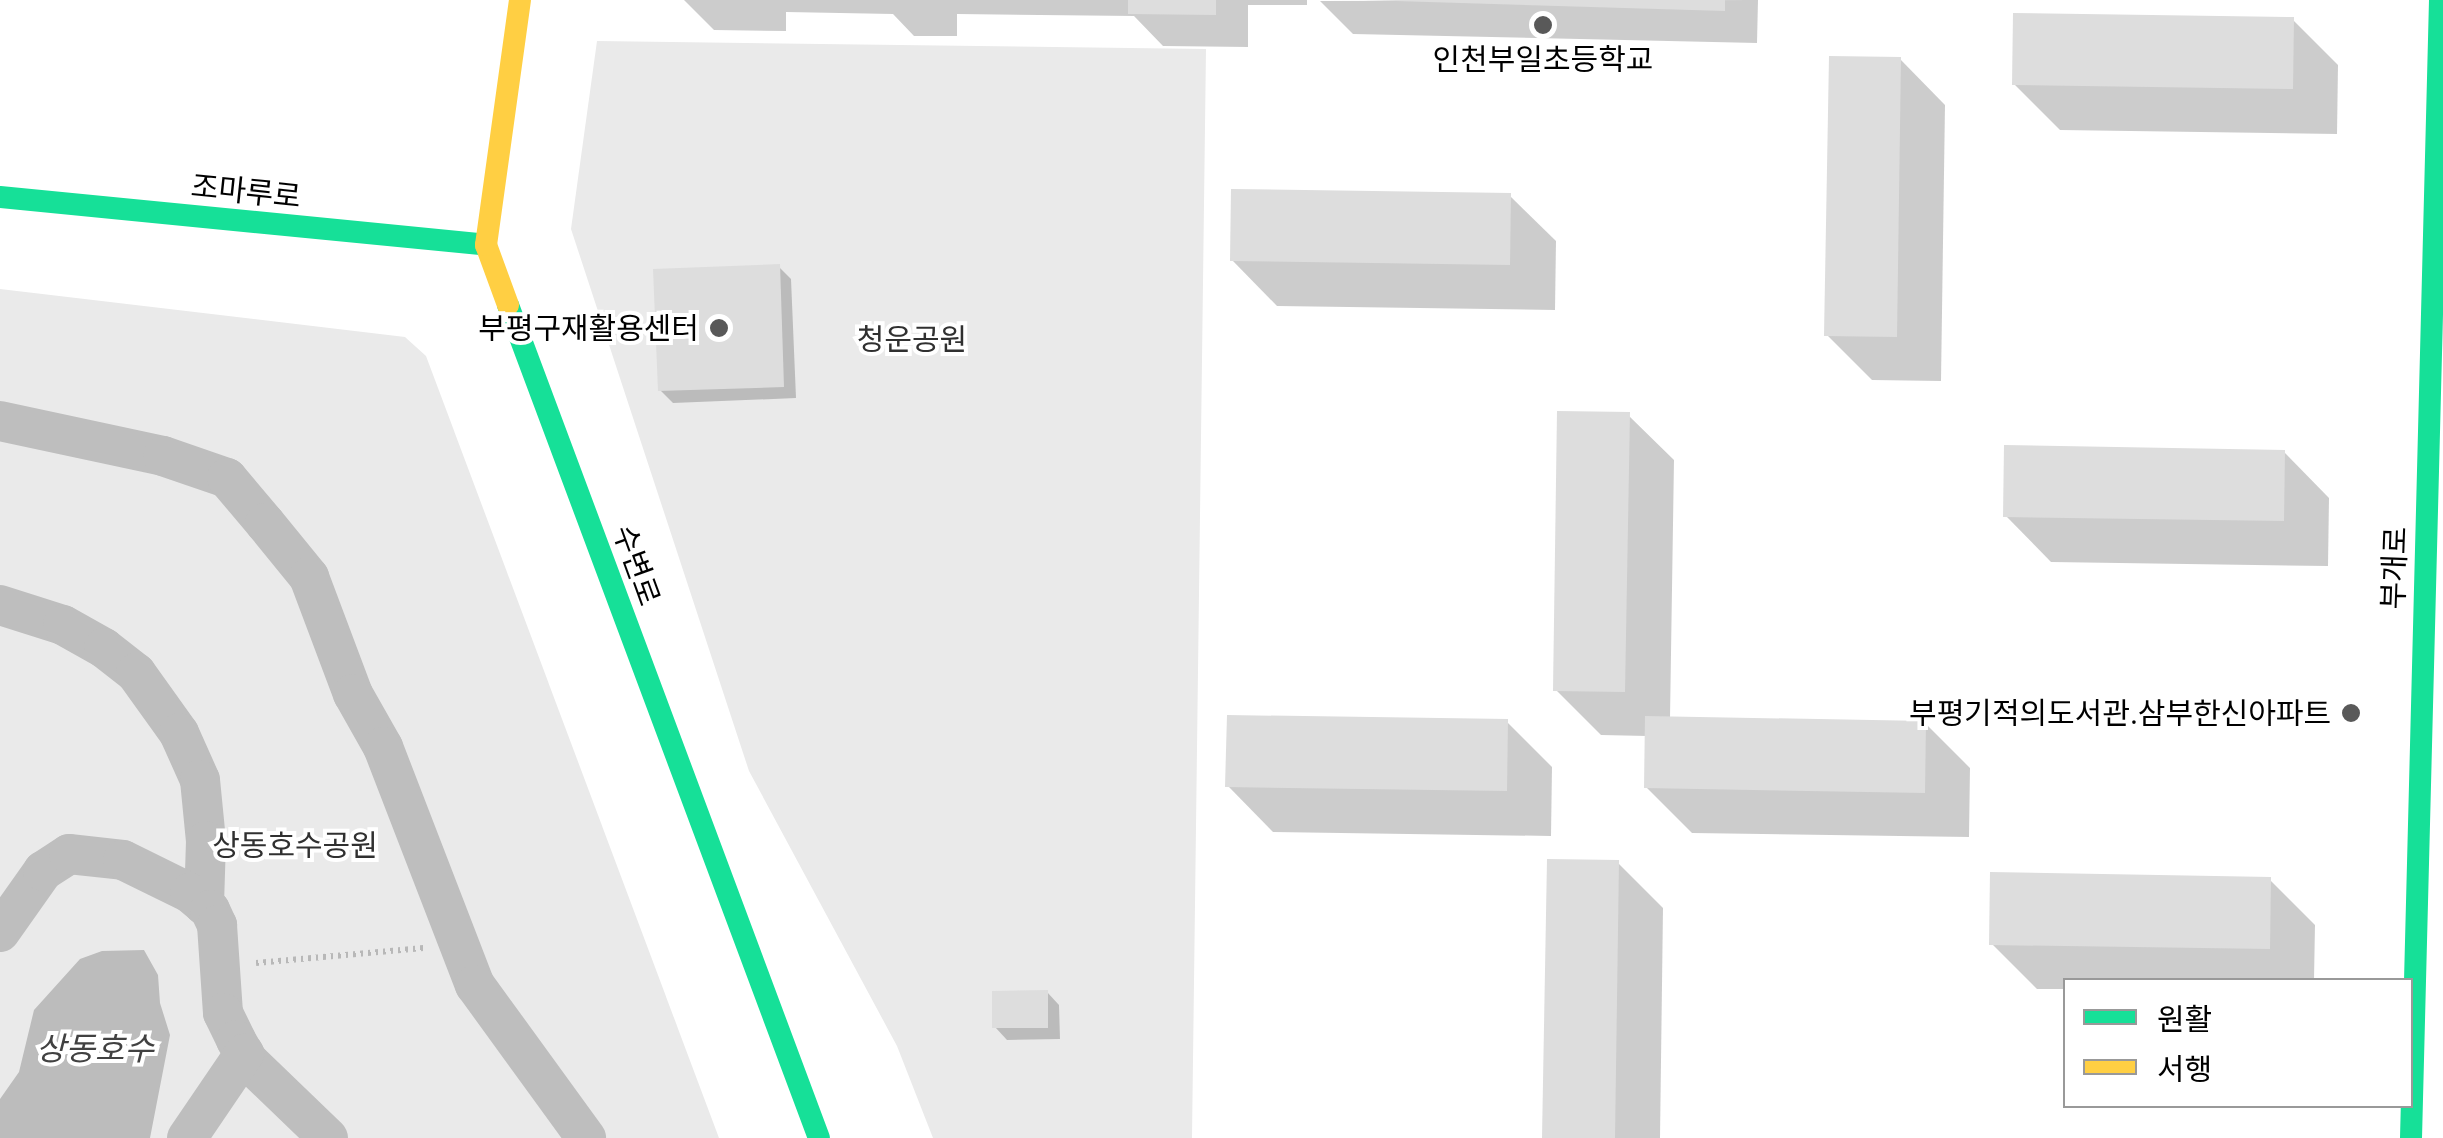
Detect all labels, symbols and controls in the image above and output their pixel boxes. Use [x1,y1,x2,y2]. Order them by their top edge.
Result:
marker: 인천부일초등학교 [1532,14,1554,36]
place label: 인천부일초등학교 [1433,41,1653,77]
street label: 조마루로 [189,167,303,215]
place label: 부평구재활용센터 [478,310,699,346]
marker: 부평구재활용센터 [708,317,730,339]
park label: 청운공원 [857,321,967,357]
street label: 수변로 [606,520,668,610]
street label: 부개로 [2375,526,2413,610]
place label: 부평기적의도서관.삼부한신아파트 [1909,695,2331,731]
marker: 부평기적의도서관.삼부한신아파트 [2340,702,2362,724]
park label: 상동호수공원 [212,827,378,863]
legend [2063,978,2413,1108]
text: 원활 [2157,998,2212,1039]
water label: 상동호수 [36,1029,154,1067]
text: 서행 [2157,1048,2212,1089]

